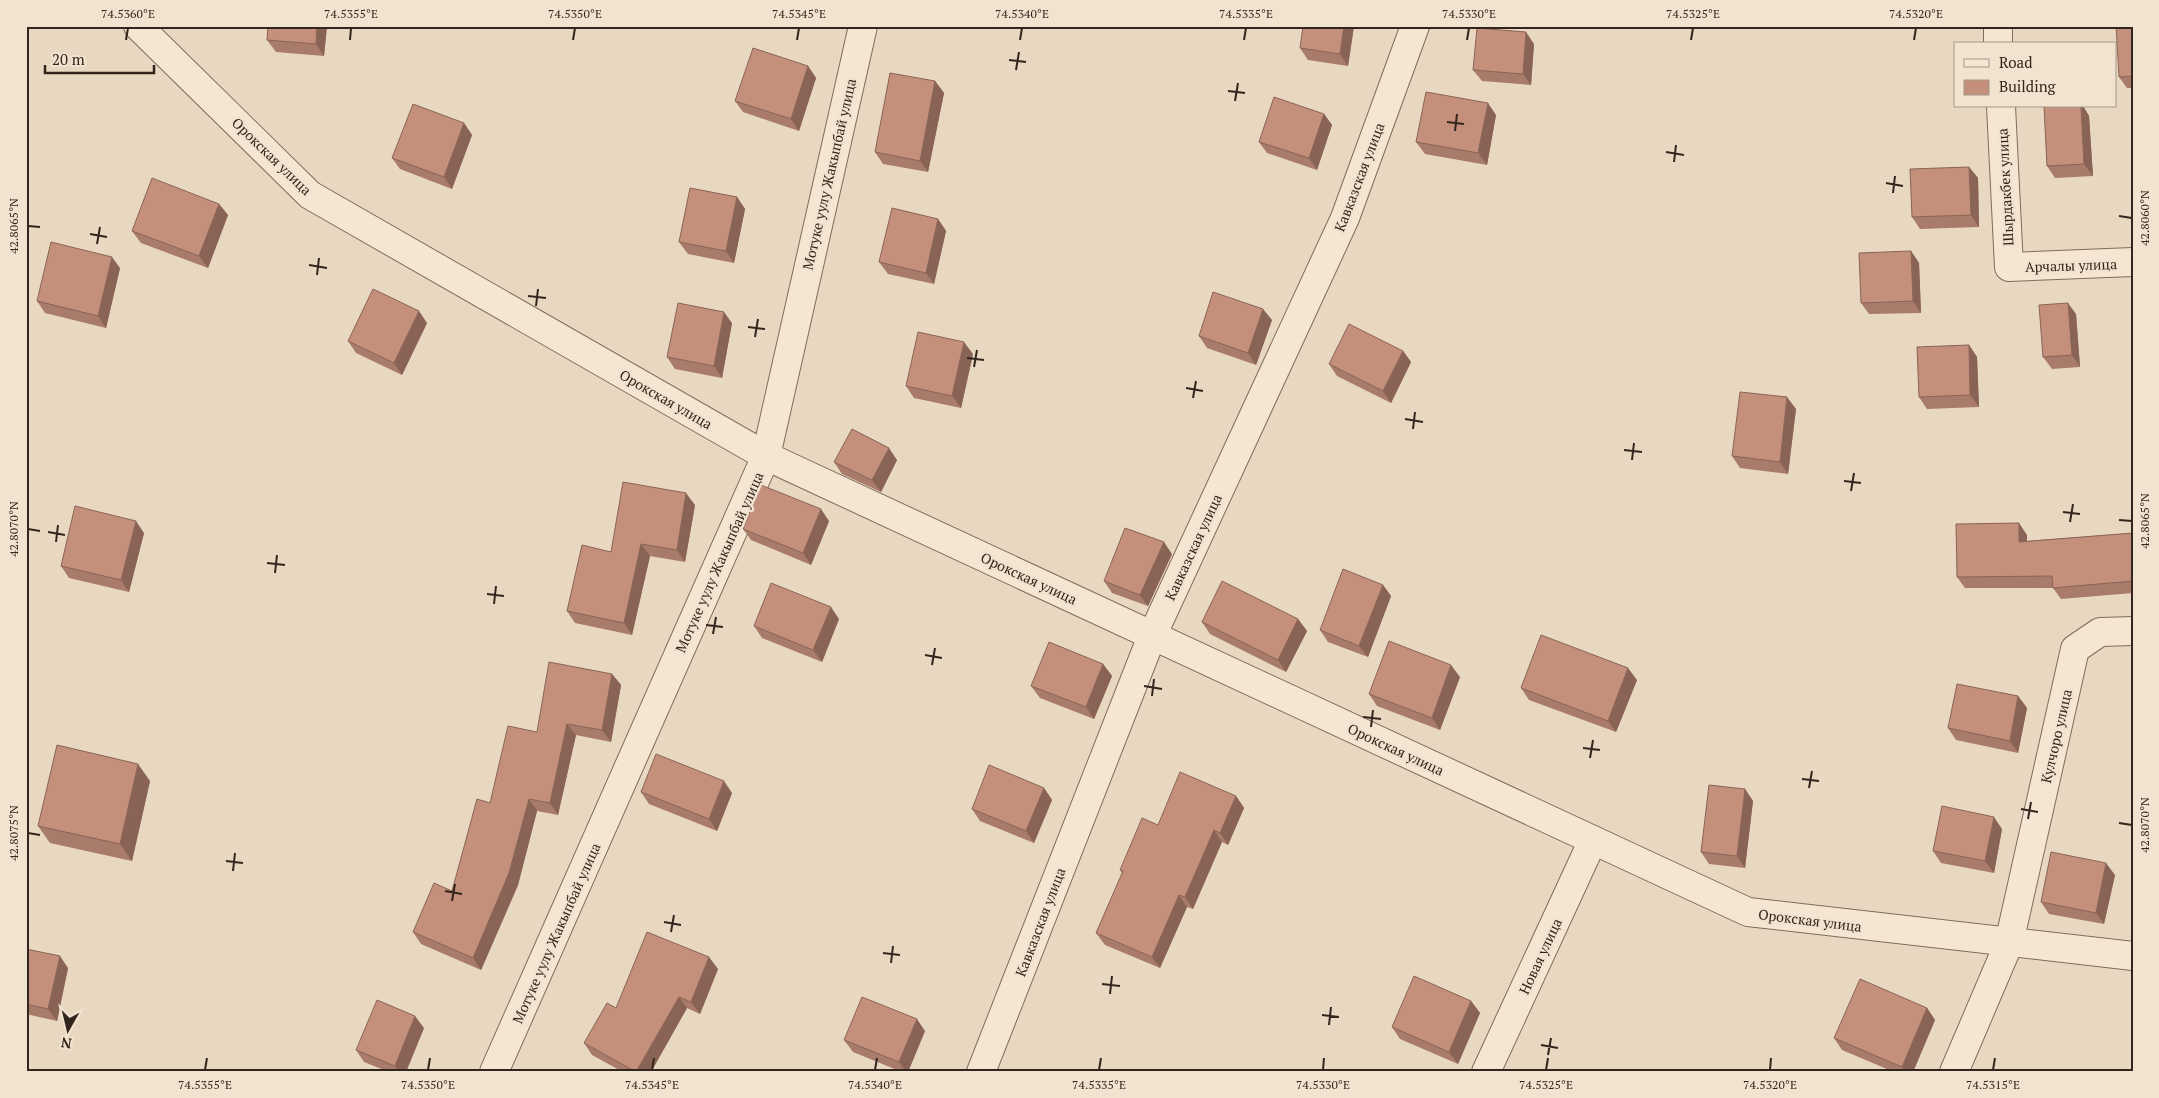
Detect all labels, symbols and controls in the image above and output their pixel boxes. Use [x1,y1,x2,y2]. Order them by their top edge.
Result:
text: 74.5360°E [101,6,155,21]
text: 74.5355°E [324,6,378,21]
text: 74.5350°E [548,6,602,21]
text: 74.5345°E [772,6,826,21]
text: 74.5340°E [995,6,1049,21]
text: 74.5335°E [1219,6,1273,21]
text: 74.5330°E [1442,6,1496,21]
text: 74.5325°E [1666,6,1720,21]
text: 74.5320°E [1889,6,1943,21]
scale bar [45,42,154,74]
legend [1954,42,2116,108]
text: 20 m [52,49,85,69]
text: Road [1999,52,2032,72]
street label: Мотуке уулу Жакыпбай улица [798,76,860,272]
text: Building [1999,76,2057,96]
street label: Орокская улица [228,113,316,199]
street label: Кавказская улица [1329,120,1389,234]
street label: Шырдакбек улица [1992,128,2018,246]
text: 42.8060°N [2137,190,2152,246]
text: 42.8065°N [6,198,21,254]
street label: Арчалы улица [2025,254,2117,276]
street label: Орокская улица [616,365,716,433]
street label: Мотуке уулу Жакыпбай улица [670,469,768,655]
street label: Кавказская улица [1160,491,1226,603]
text: 42.8065°N [2137,493,2152,549]
text: 42.8070°N [6,501,21,557]
street label: Орокская улица [978,547,1080,609]
street label: Кулчоро улица [2036,687,2076,785]
street label: Орокская улица [1345,718,1447,780]
text: 42.8070°N [2137,797,2152,853]
text: 42.8075°N [6,805,21,861]
street label: Мотуке уулу Жакыпбай улица [507,840,605,1026]
street label: Кавказская улица [1010,865,1070,979]
street label: Орокская улица [1757,904,1863,936]
street label: Новая улица [1514,915,1566,997]
north arrow [42,1006,92,1056]
text: N [59,1033,73,1054]
text: 74.5355°E [178,1077,232,1092]
text: 74.5350°E [401,1077,455,1092]
text: 74.5345°E [625,1077,679,1092]
text: 74.5340°E [848,1077,902,1092]
text: 74.5335°E [1072,1077,1126,1092]
text: 74.5330°E [1296,1077,1350,1092]
text: 74.5325°E [1519,1077,1573,1092]
text: 74.5320°E [1743,1077,1797,1092]
text: 74.5315°E [1966,1077,2020,1092]

